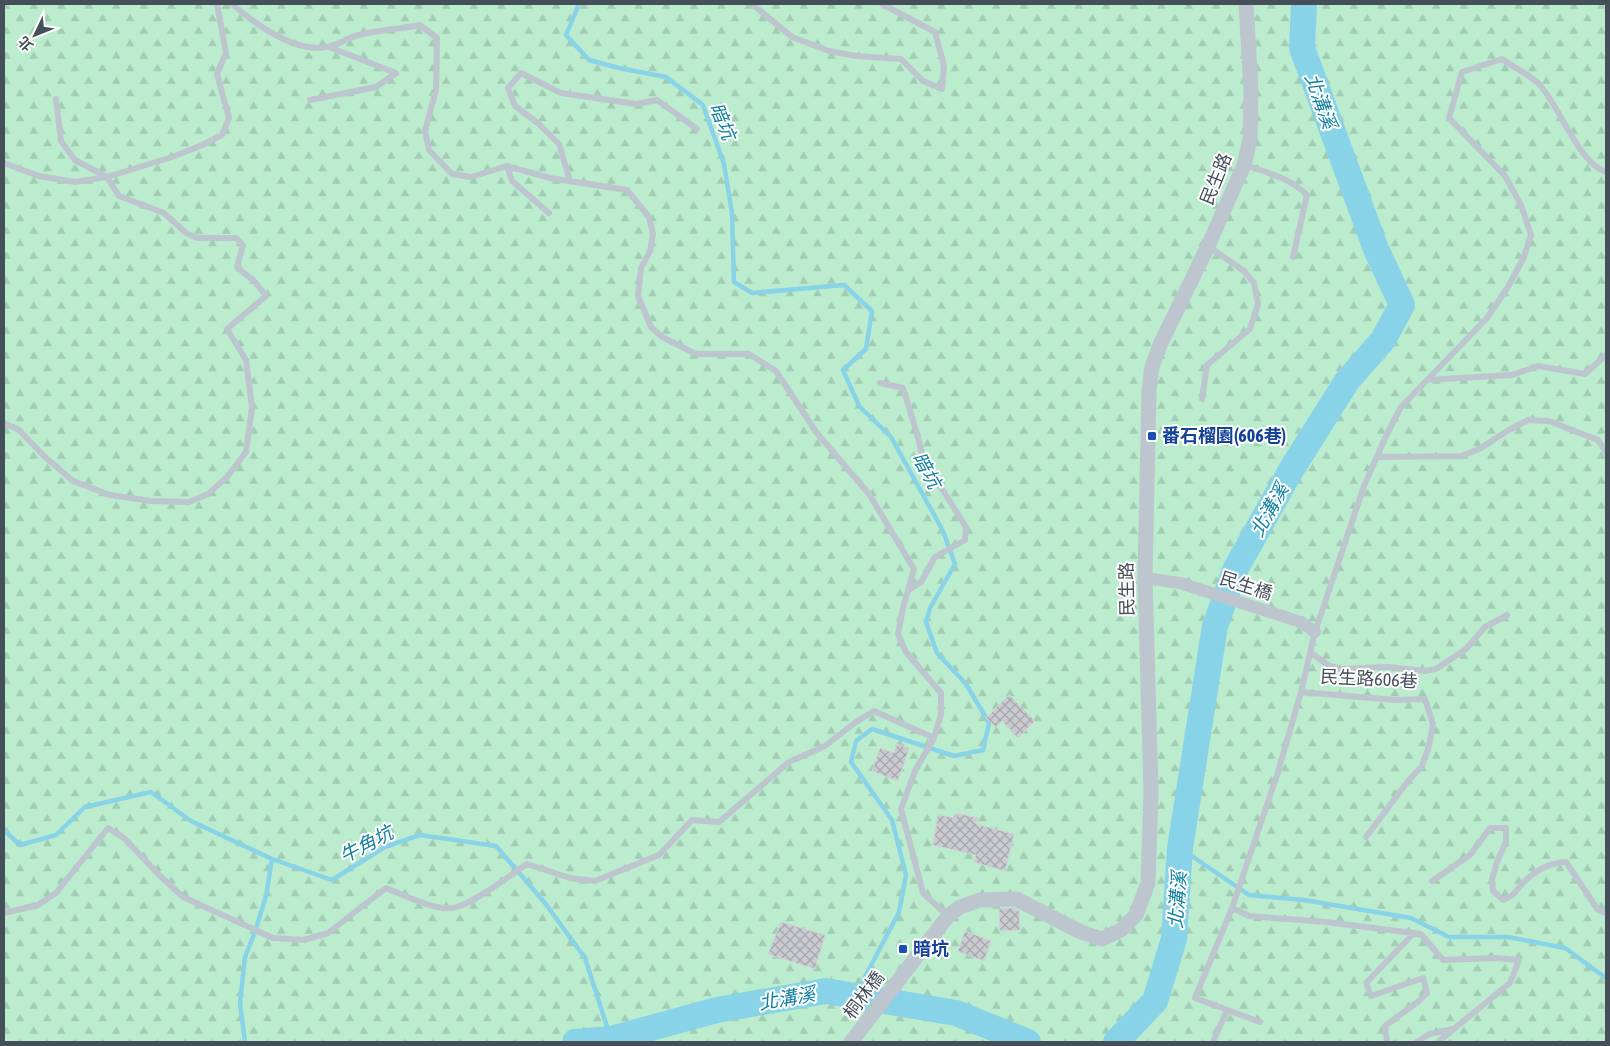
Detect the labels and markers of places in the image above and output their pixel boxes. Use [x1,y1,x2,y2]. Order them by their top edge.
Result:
place label: 番石榴園(606巷) [1162,425,1286,446]
marker: 番石榴園(606巷) [1146,430,1158,442]
place label: 暗坑 [913,938,949,959]
marker: 暗坑 [897,943,909,955]

